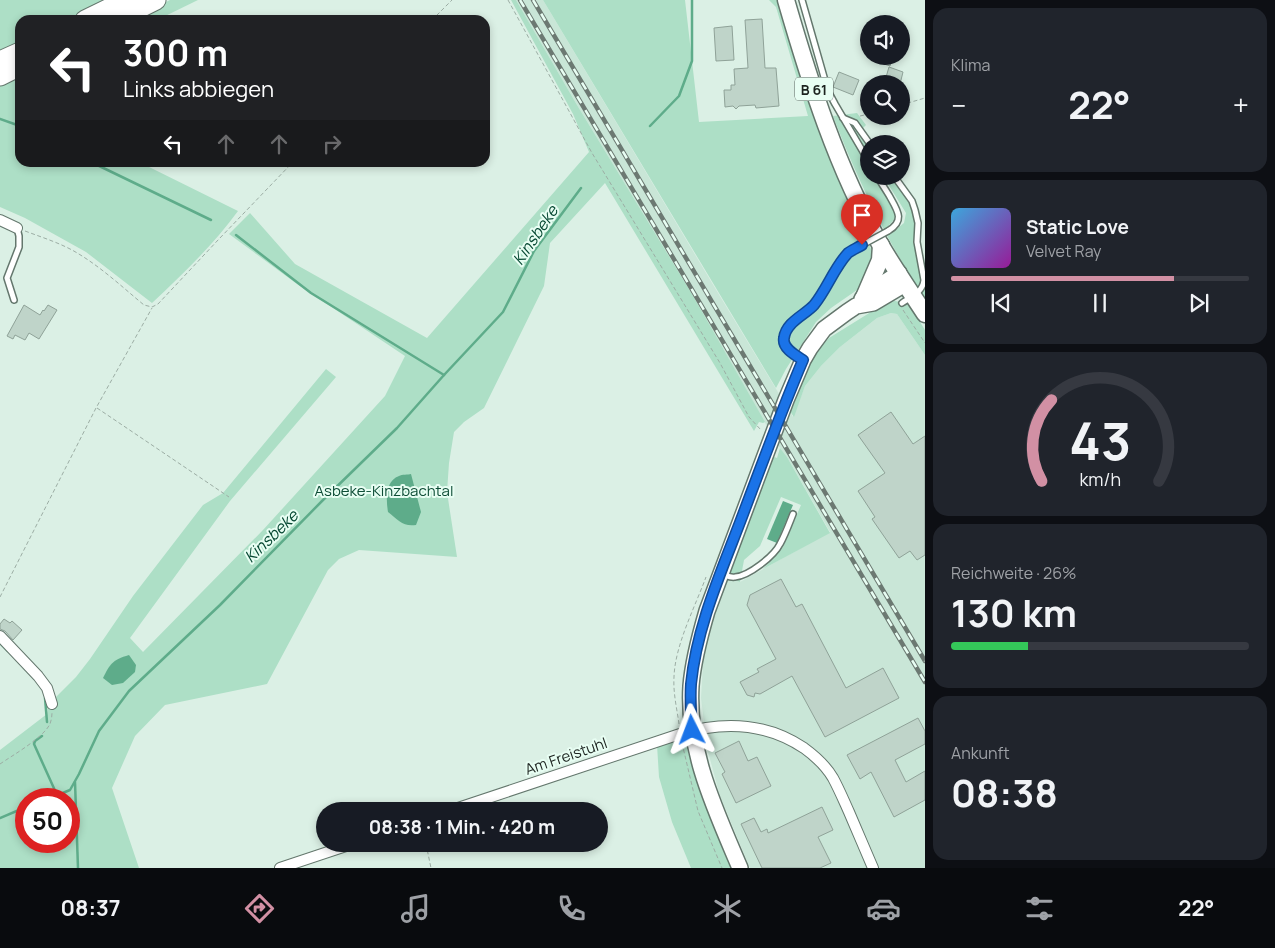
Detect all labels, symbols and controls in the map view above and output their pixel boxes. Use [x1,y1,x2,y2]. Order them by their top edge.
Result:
map controls [860,15,910,185]
button: sound [860,15,910,65]
text: 300 m [123,29,228,77]
icon: left [40,35,105,100]
text: Klima [951,54,990,76]
text: Links abbiegen [123,74,274,104]
button: search [860,75,910,125]
road number: B 61 [795,78,833,100]
text: 22° [1068,78,1131,130]
text: − [951,86,966,124]
text: + [1233,86,1249,124]
icon: left [159,130,187,158]
icon: ahead [212,130,240,158]
icon: ahead [265,130,293,158]
icon: right [318,130,346,158]
button: layers [860,135,910,185]
pin [841,194,883,245]
water label: Kinsbeke [507,200,564,269]
icon: arrive [848,201,876,229]
text: Static Love [1026,214,1129,240]
text: Velvet Ray [1026,240,1102,262]
icon: previous [987,289,1015,317]
icon: pause [1086,289,1114,317]
icon: next [1185,289,1213,317]
text: 43 [1069,405,1131,476]
text: km/h [1079,467,1121,491]
park label: Asbeke-Kinzbachtal [315,480,453,501]
water label: Kinsbeke [239,504,304,567]
text: Reichweite · 26% [951,562,1077,584]
text: 130 km [951,586,1077,638]
position arrow [665,703,717,755]
street label: Am Freistuhl [522,732,610,780]
text: Ankunft [951,742,1010,764]
text: 08:38 [951,766,1058,818]
speed limit sign: 50 [15,788,80,853]
text: 08:38 · 1 Min. · 420 m [369,814,555,840]
icon: directions [242,891,277,926]
icon: music [398,891,433,926]
icon: phone [554,891,589,926]
icon: climate [710,891,745,926]
icon: car [866,891,901,926]
icon: filters [1022,891,1057,926]
text: 08:37 [61,893,121,923]
text: 22° [1178,893,1214,923]

